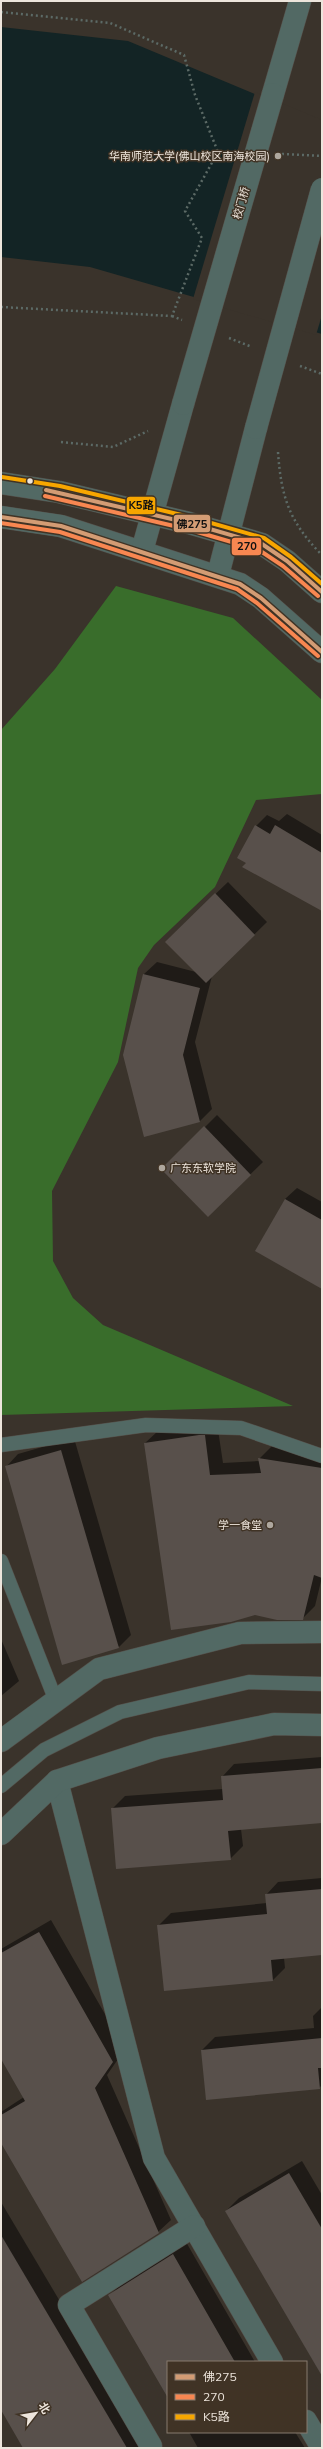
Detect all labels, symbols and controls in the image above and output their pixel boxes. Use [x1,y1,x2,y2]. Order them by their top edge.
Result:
place label: 华南师范大学(佛山校区南海校园) [109,149,270,163]
marker: 华南师范大学(佛山校区南海校园) [273,151,283,161]
street label: 校门桥 [230,185,252,221]
unlabelled marker [25,476,35,486]
line badge: K5路 [126,496,156,515]
text: K5路 [129,498,154,512]
line badge: 佛275 [173,514,211,533]
text: 佛275 [177,517,208,531]
line badge: 270 [231,537,262,556]
text: 270 [237,539,257,553]
place label: 广东东软学院 [170,1161,236,1175]
marker: 广东东软学院 [157,1163,167,1173]
place label: 学一食堂 [218,1518,262,1532]
marker: 学一食堂 [265,1520,275,1530]
legend [167,2361,307,2433]
text: 佛275 [203,2369,237,2384]
text: 270 [203,2389,225,2404]
north arrow [16,2393,56,2433]
text: 北 [36,2400,53,2416]
text: K5路 [203,2409,230,2424]

